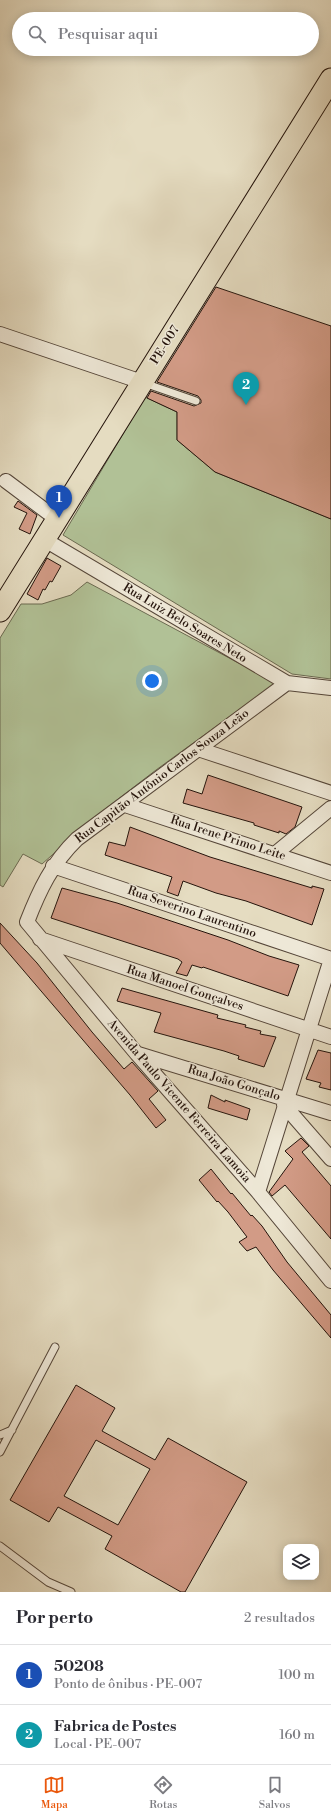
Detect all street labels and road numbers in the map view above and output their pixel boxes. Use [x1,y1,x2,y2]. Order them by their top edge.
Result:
street label: PE-007 [147,323,183,367]
street label: Rua Luiz Belo Soares Neto [120,580,250,666]
street label: Rua Capitão Antônio Carlos Souza Leão [72,705,252,846]
street label: Rua Irene Primo Leite [168,812,288,864]
street label: Rua Severino Laurentino [126,883,259,941]
street label: Rua Manoel Gonçalves [125,962,245,1014]
street label: Avenida Paulo Vicente Ferreira Lamoia [103,1015,255,1187]
street label: Rua João Gonçalo [186,1062,282,1104]

